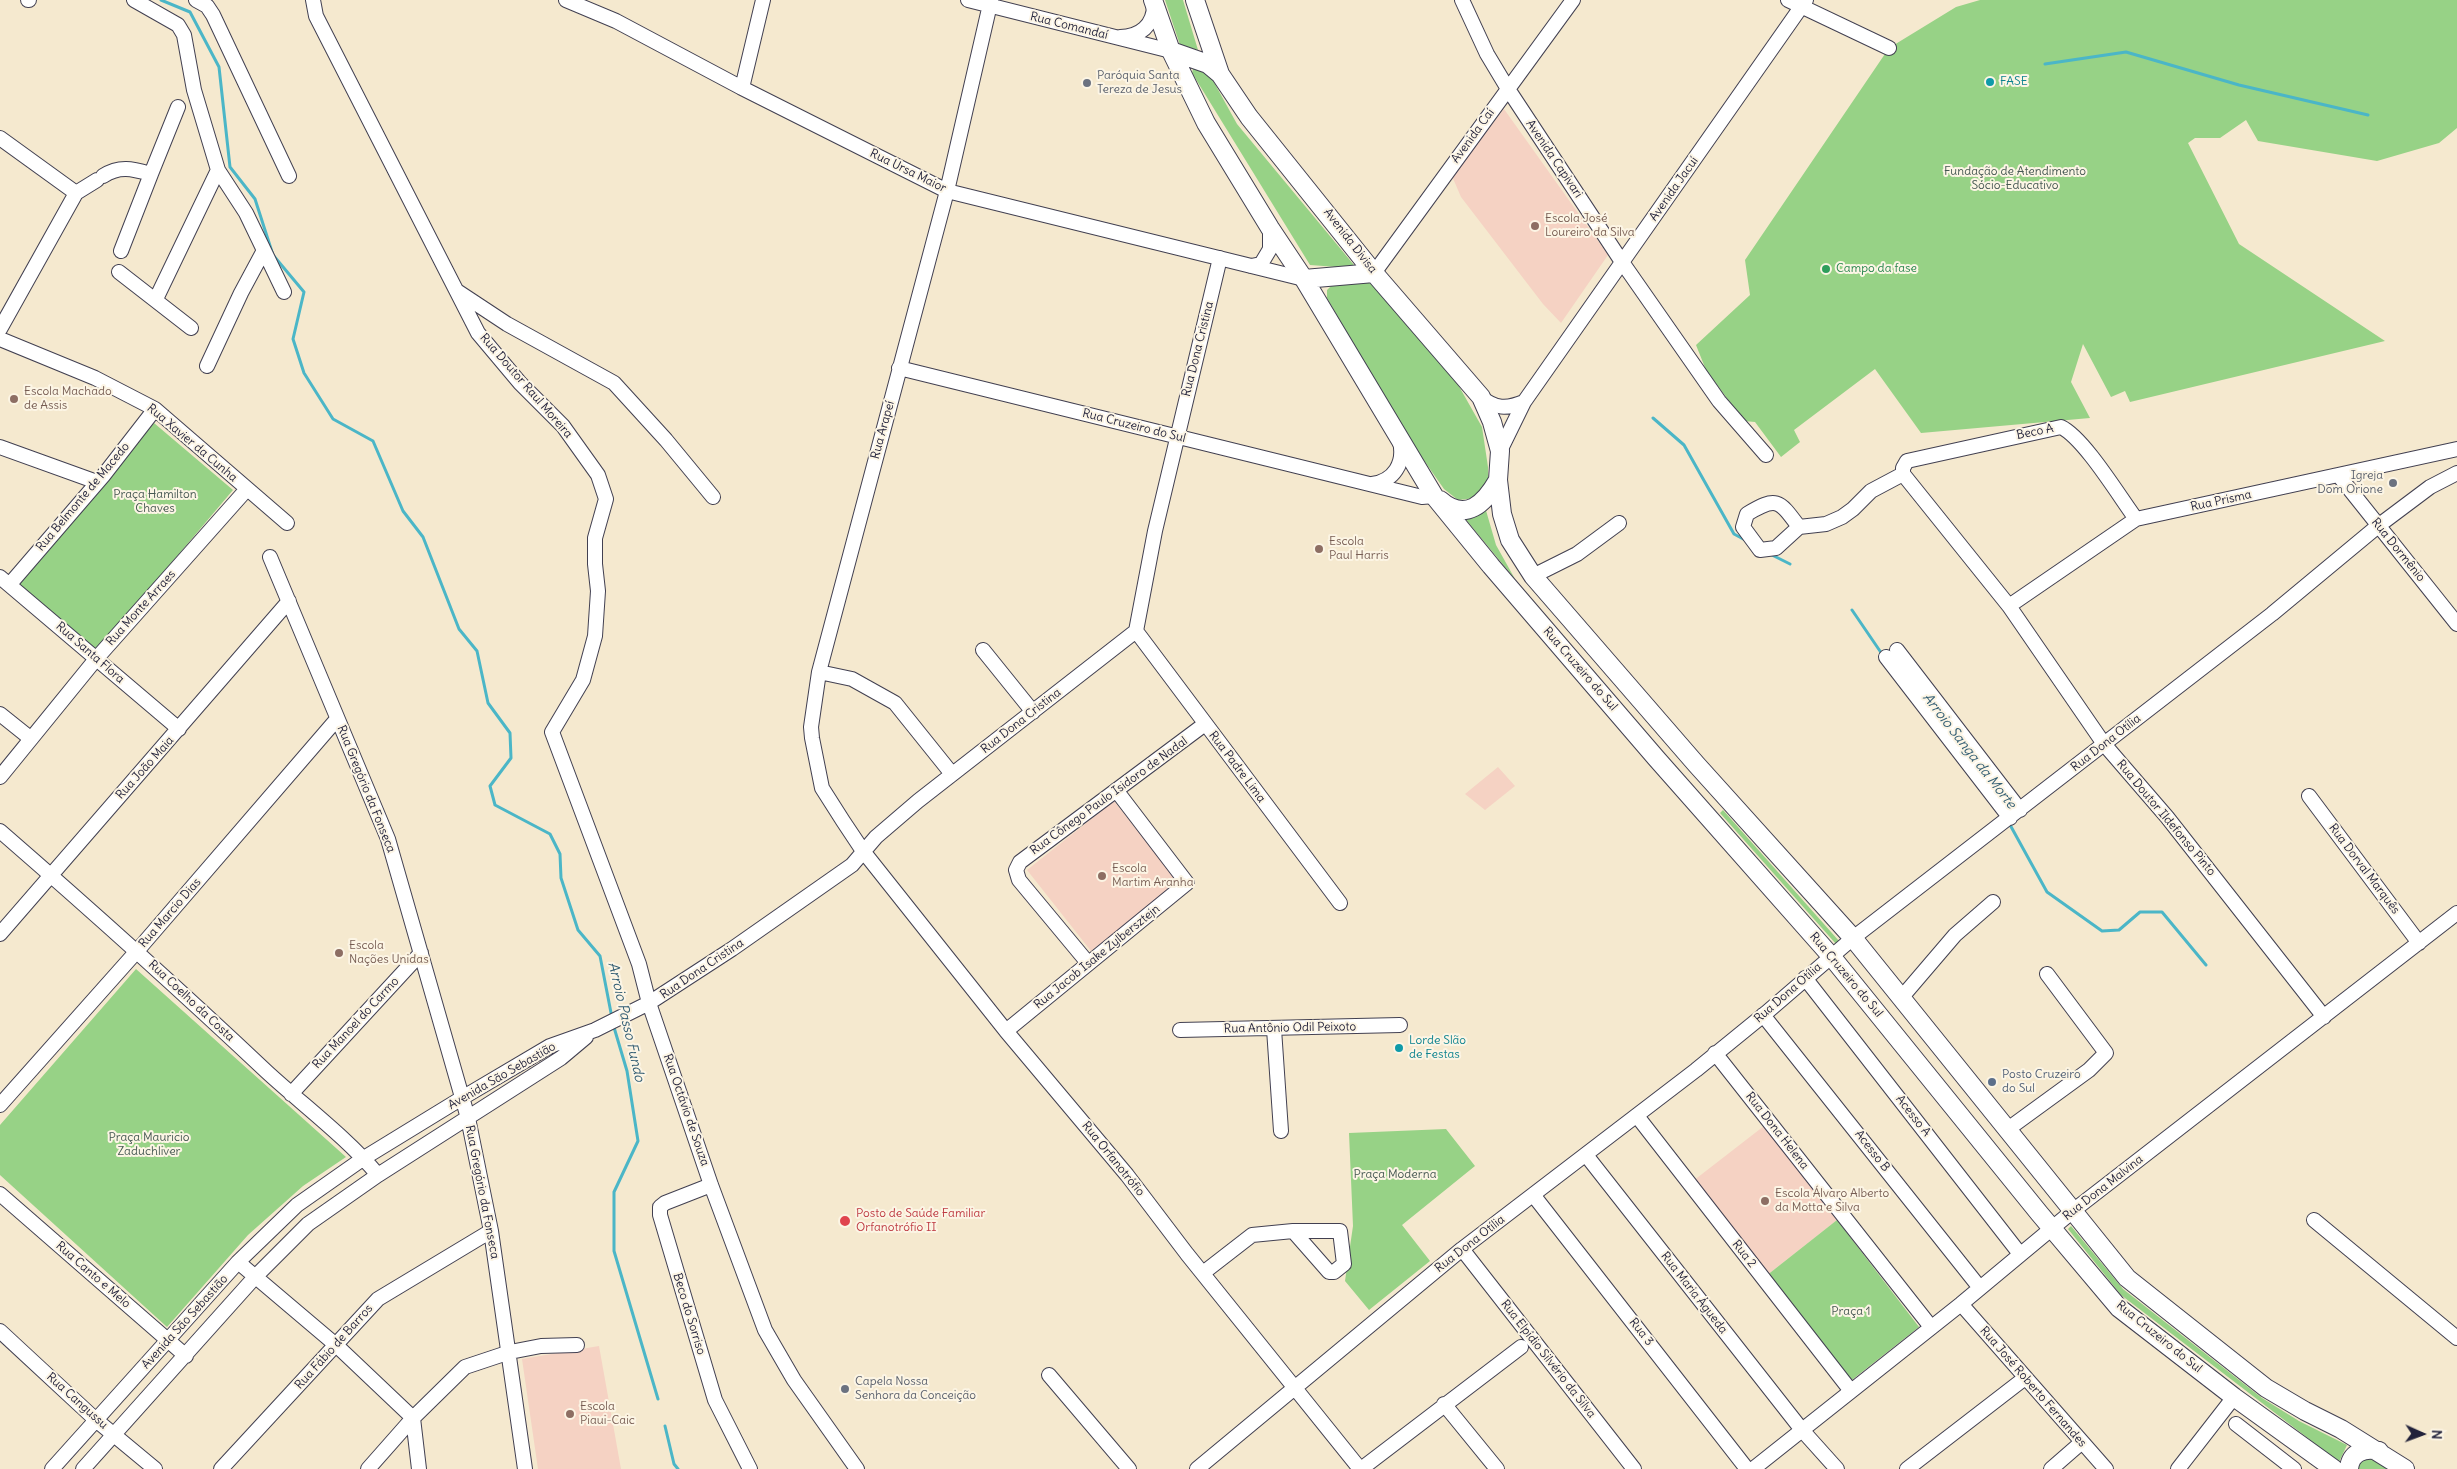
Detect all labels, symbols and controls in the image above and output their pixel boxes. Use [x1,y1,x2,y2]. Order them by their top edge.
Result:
street label: Rua Comandaí [1029,9,1109,43]
place label: Paróquia Santa Tereza de Jesus [1097,69,1182,97]
place label: FASE [2000,75,2028,89]
marker: FASE [1984,76,1996,88]
marker: Paróquia Santa Tereza de Jesus [1081,77,1093,89]
street label: Avenida Caí [1448,106,1498,166]
street label: Avenida Capivari [1523,117,1585,201]
street label: Rua Ursa Maior [867,146,949,196]
street label: Avenida Jacuí [1647,154,1701,224]
park label: Fundação de Atendimento Sócio-Educativo [1944,165,2086,193]
street label: Avenida Divisa [1320,206,1380,276]
place label: Escola José Loureiro da Silva [1545,212,1635,240]
marker: Escola José Loureiro da Silva [1529,220,1541,232]
place label: Campo da fase [1836,262,1917,276]
marker: Campo da fase [1820,263,1832,275]
street label: Rua Dona Cristina [1179,300,1217,398]
street label: Rua Doutor Raul Moreira [477,331,575,441]
place label: Escola Machado de Assis [24,385,112,413]
marker: Escola Machado de Assis [8,393,20,405]
street label: Rua Arapeí [868,399,898,461]
street label: Rua Xavier da Cunha [144,401,240,485]
street label: Rua Cruzeiro do Sul [1081,406,1187,446]
street label: Beco A [2015,421,2055,443]
street label: Rua Belmonte de Macedo [33,440,133,554]
place label: Igreja Dom Orione [2317,469,2383,497]
marker: Igreja Dom Orione [2387,477,2399,489]
park label: Praça Hamilton Chaves [113,488,197,516]
street label: Rua Prisma [2189,488,2253,514]
street label: Rua Dormênio [2368,515,2428,585]
place label: Escola Paul Harris [1329,535,1389,563]
marker: Escola Paul Harris [1313,543,1325,555]
street label: Rua Monte Arraes [103,567,179,649]
street label: Rua Santa Flora [53,619,127,687]
street label: Rua Cruzeiro do Sul [1540,624,1620,714]
street label: Rua Dona Cristina [978,685,1064,757]
water label: Arroio Sanga da Morte [1919,690,2019,812]
street label: Rua Dona Otília [2068,711,2144,775]
street label: Rua Gregório da Fonseca [334,723,398,855]
street label: Rua Padre Lima [1206,729,1268,805]
street label: Rua João Maia [113,734,177,802]
street label: Rua Cônego Paulo Isidoro de Nadal [1028,734,1190,858]
street label: Rua Doutor Ildefonso Pinto [2113,757,2219,879]
street label: Rua Dorval Marquês [2325,821,2403,917]
place label: Escola Martim Aranha [1112,862,1194,890]
marker: Escola Martim Aranha [1096,870,1108,882]
street label: Rua Marcio Dias [136,875,204,951]
street label: Rua Jacob Isake Zylbersztejn [1031,902,1163,1012]
street label: Rua Cruzeiro do Sul [1806,930,1886,1020]
street label: Rua Dona Cristina [658,936,746,1002]
place label: Escola Nações Unidas [349,939,429,967]
marker: Escola Nações Unidas [333,947,345,959]
street label: Rua Coelho da Costa [145,958,237,1044]
street label: Rua Dona Otília [1751,960,1825,1026]
water label: Arroio Passo Fundo [604,961,648,1083]
street label: Rua Manoel do Carmo [310,974,402,1072]
street label: Rua Antônio Odil Peixoto [1224,1020,1356,1036]
place label: Lorde Slão de Festas [1409,1034,1466,1062]
street label: Avenida São Sebastião [446,1039,558,1113]
marker: Lorde Slão de Festas [1393,1042,1405,1054]
street label: Rua Octávio de Souza [660,1052,712,1168]
place label: Posto Cruzeiro do Sul [2002,1068,2081,1096]
marker: Posto Cruzeiro do Sul [1986,1076,1998,1088]
street label: Rua Dona Helena [1742,1089,1812,1173]
street label: Acesso A [1892,1093,1934,1139]
street label: Rua Orfanotrófio [1079,1119,1147,1199]
street label: Rua Gregório da Fonseca [462,1124,502,1260]
street label: Acesso B [1851,1127,1893,1175]
park label: Praça Mauricio Zaduchliver [108,1131,190,1159]
street label: Rua Dona Malvina [2060,1152,2146,1224]
park label: Praça Moderna [1353,1168,1437,1182]
place label: Escola Álvaro Alberto da Motta e Silva [1775,1187,1889,1215]
marker: Escola Álvaro Alberto da Motta e Silva [1759,1195,1771,1207]
place label: Posto de Saúde Familiar Orfanotrófio II [856,1207,985,1235]
street label: Rua Dona Otília [1432,1212,1508,1276]
marker: Posto de Saúde Familiar Orfanotrófio II [838,1214,852,1228]
street label: Rua 2 [1729,1237,1759,1271]
street label: Rua Canto e Melo [53,1239,133,1311]
street label: Rua Maria Águeda [1658,1249,1730,1337]
street label: Beco do Sorriso [670,1271,708,1357]
street label: Avenida São Sebastião [139,1272,231,1372]
street label: Rua Elpídio Silvério da Silva [1497,1297,1599,1421]
street label: Rua Cruzeiro do Sul [2113,1298,2205,1376]
street label: Rua Fábio de Barros [292,1302,376,1392]
park label: Praça 1 [1831,1305,1871,1319]
street label: Rua 3 [1626,1315,1656,1349]
street label: Rua José Roberto Fernandes [1977,1324,2089,1450]
street label: Rua Cangussu [43,1370,111,1432]
place label: Capela Nossa Senhora da Conceição [855,1375,976,1403]
marker: Capela Nossa Senhora da Conceição [839,1383,851,1395]
place label: Escola Piaui-Caic [580,1400,635,1428]
marker: Escola Piaui-Caic [564,1408,576,1420]
north arrow [2397,1409,2447,1459]
text: N [2428,1429,2446,1440]

